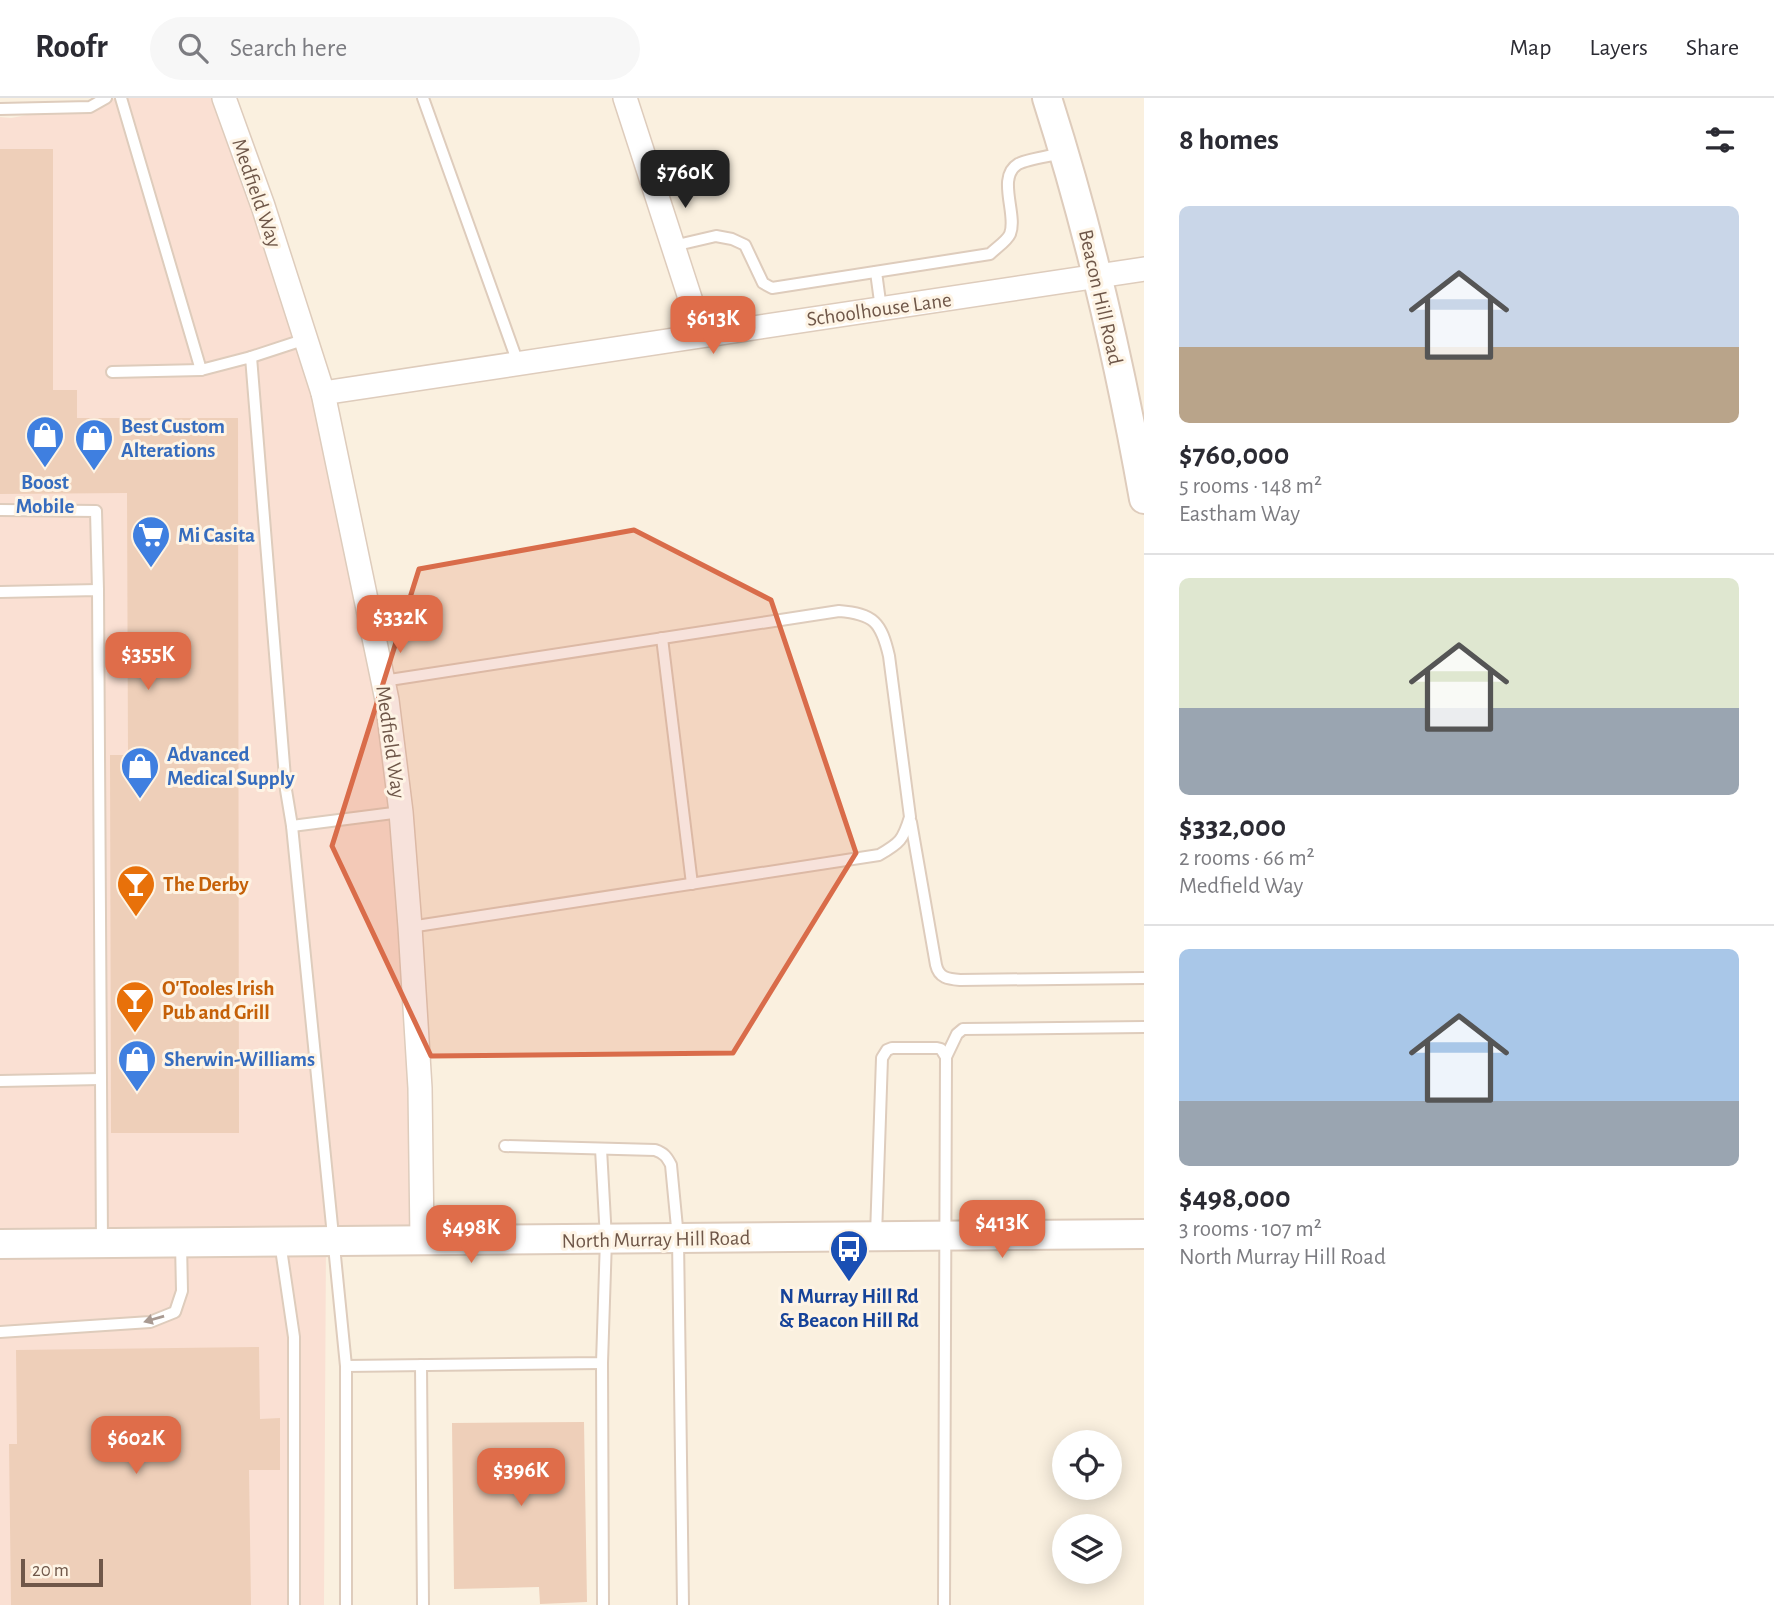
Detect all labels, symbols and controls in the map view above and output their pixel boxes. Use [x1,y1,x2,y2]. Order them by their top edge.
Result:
search box [150,17,640,80]
icon: search [174,29,212,67]
text: Roofr [35,31,108,64]
text: Search here [230,35,347,61]
text: Map [1509,36,1551,60]
text: Layers [1589,36,1648,60]
text: Share [1686,36,1739,60]
icon: filters [1701,121,1739,159]
text: 8 homes [1179,125,1279,155]
street label: Medfield Way [228,136,285,250]
pin: $760K [636,150,734,210]
text: $760K [657,161,713,184]
street label: Beacon Hill Road [1075,228,1126,367]
icon: home [1396,252,1522,378]
street label: Schoolhouse Lane [805,289,953,330]
pin: $613K [664,296,762,356]
text: $613K [686,307,740,330]
shop icon: Boost Mobile [24,414,66,469]
place label: Best Custom Alterations [121,416,225,461]
shop icon: Best Custom Alterations [73,417,115,472]
text: $760,000 [1179,440,1289,470]
place label: Boost Mobile [16,472,74,517]
text: 5 rooms · 148 m² [1179,475,1322,498]
text: Eastham Way [1179,503,1300,526]
supermarket icon: Mi Casita [130,514,172,569]
place label: Mi Casita [178,525,255,546]
pin: $332K [351,596,449,655]
text: $332K [373,606,427,629]
icon: home [1396,624,1522,750]
pin: $355K [99,632,197,692]
text: $355K [121,643,175,666]
street label: Medfield Way [372,684,409,800]
place label: Advanced Medical Supply [167,744,295,789]
shop icon: Advanced Medical Supply [119,745,161,800]
text: $332,000 [1179,812,1286,842]
text: 2 rooms · 66 m² [1179,847,1315,870]
bar icon: The Derby [115,863,157,918]
place label: The Derby [163,874,249,895]
text: Medfield Way [1179,875,1303,898]
place label: O'Tooles Irish Pub and Grill [162,978,274,1023]
bar icon: O'Tooles Irish Pub and Grill [114,979,156,1034]
icon: home [1396,995,1522,1121]
shop icon: Sherwin-Williams [116,1038,158,1093]
place label: Sherwin-Williams [164,1049,315,1070]
text: $498,000 [1179,1183,1291,1213]
pin: $413K [953,1200,1051,1260]
pin: $498K [422,1206,520,1265]
text: $413K [975,1211,1029,1234]
text: $498K [442,1216,500,1239]
text: 3 rooms · 107 m² [1179,1218,1322,1241]
street label: North Murray Hill Road [561,1227,751,1252]
bus stop icon: N Murray Hill Rd & Beacon Hill Rd [828,1228,870,1283]
text: North Murray Hill Road [1179,1246,1386,1269]
place label: N Murray Hill Rd & Beacon Hill Rd [779,1286,919,1331]
one-way arrow [143,1315,164,1325]
pin: $602K [87,1416,185,1476]
text: $602K [107,1427,165,1450]
map controls [1052,1430,1122,1584]
button: locate [1052,1430,1122,1500]
pin: $396K [472,1448,570,1508]
text: $396K [493,1459,549,1482]
button: layers [1052,1514,1122,1584]
scale bar [21,1556,103,1588]
text: 20 m [32,1561,69,1580]

